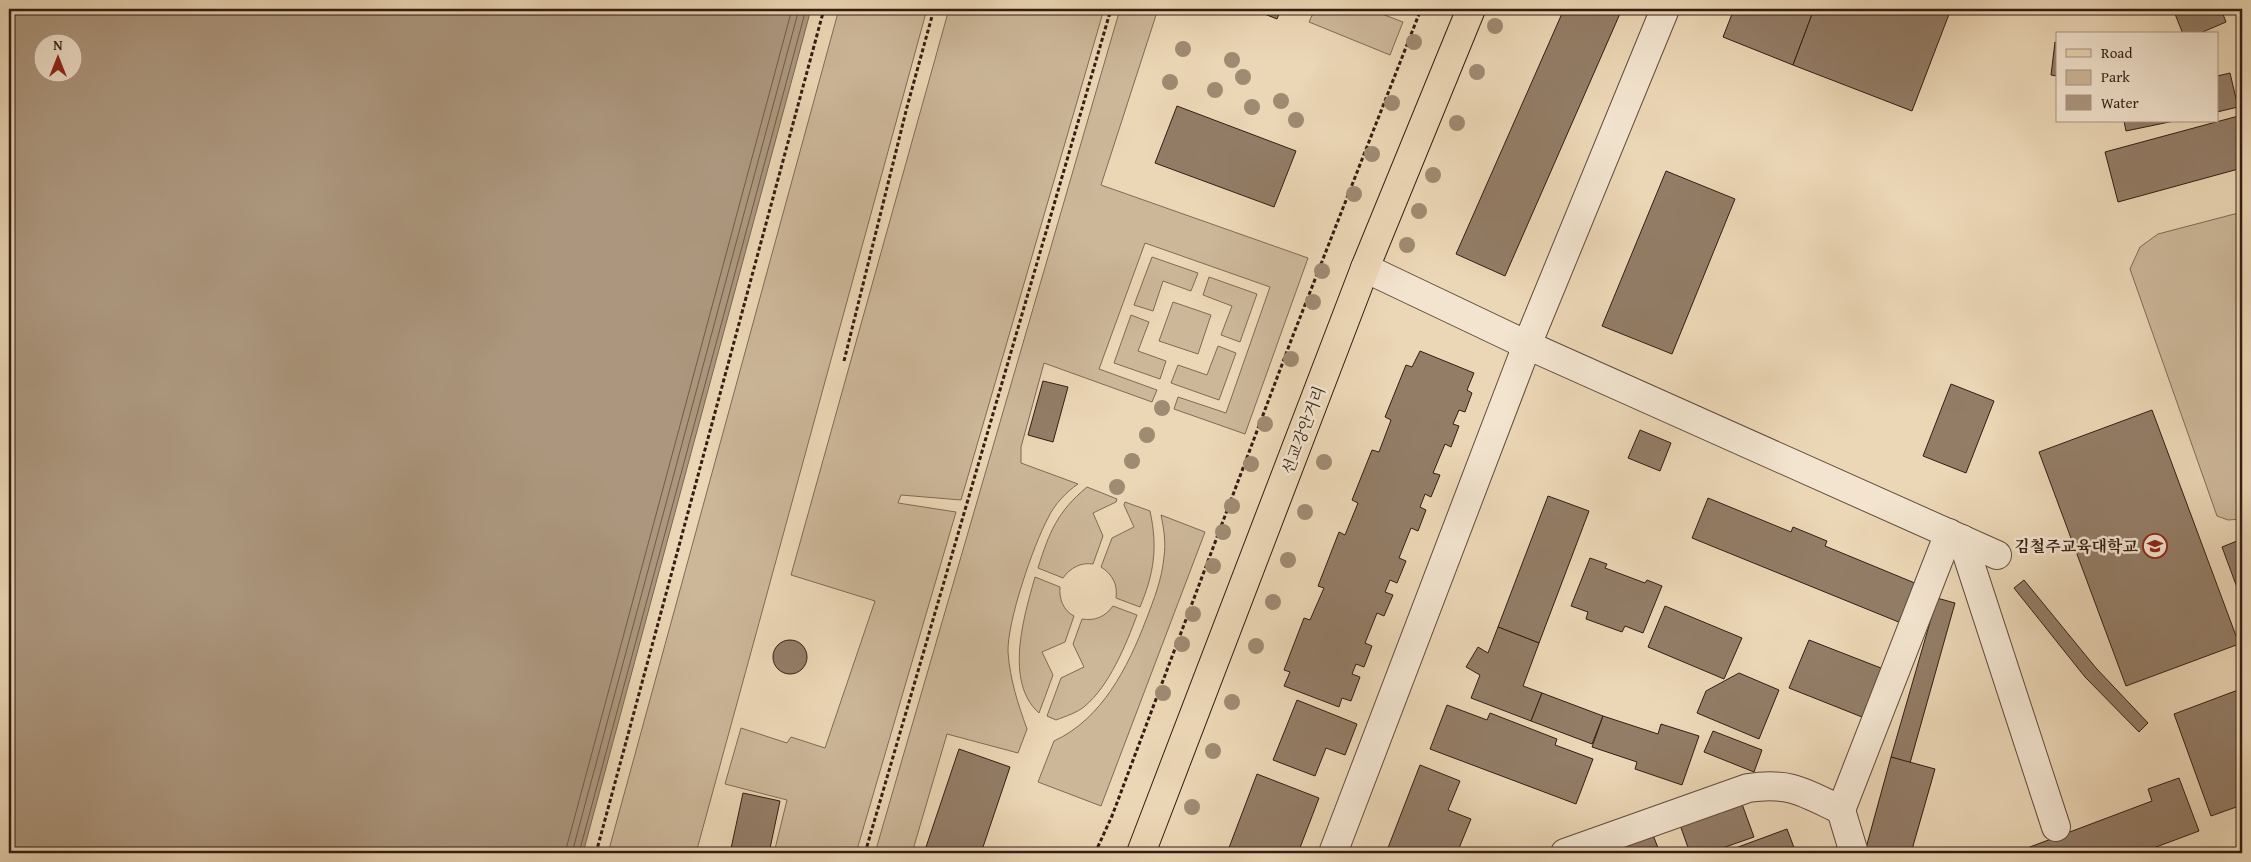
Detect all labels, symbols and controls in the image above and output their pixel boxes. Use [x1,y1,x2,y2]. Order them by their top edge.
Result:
north arrow [32,32,82,82]
legend [2056,32,2218,122]
text: N [53,35,63,55]
text: Road [2101,42,2132,63]
text: Park [2101,66,2130,87]
text: Water [2101,92,2139,113]
street label: 선교강안거리 [1275,382,1331,478]
school or university icon: 김철주교육대학교 [2142,533,2168,559]
place label: 김철주교육대학교 [2014,534,2139,558]

